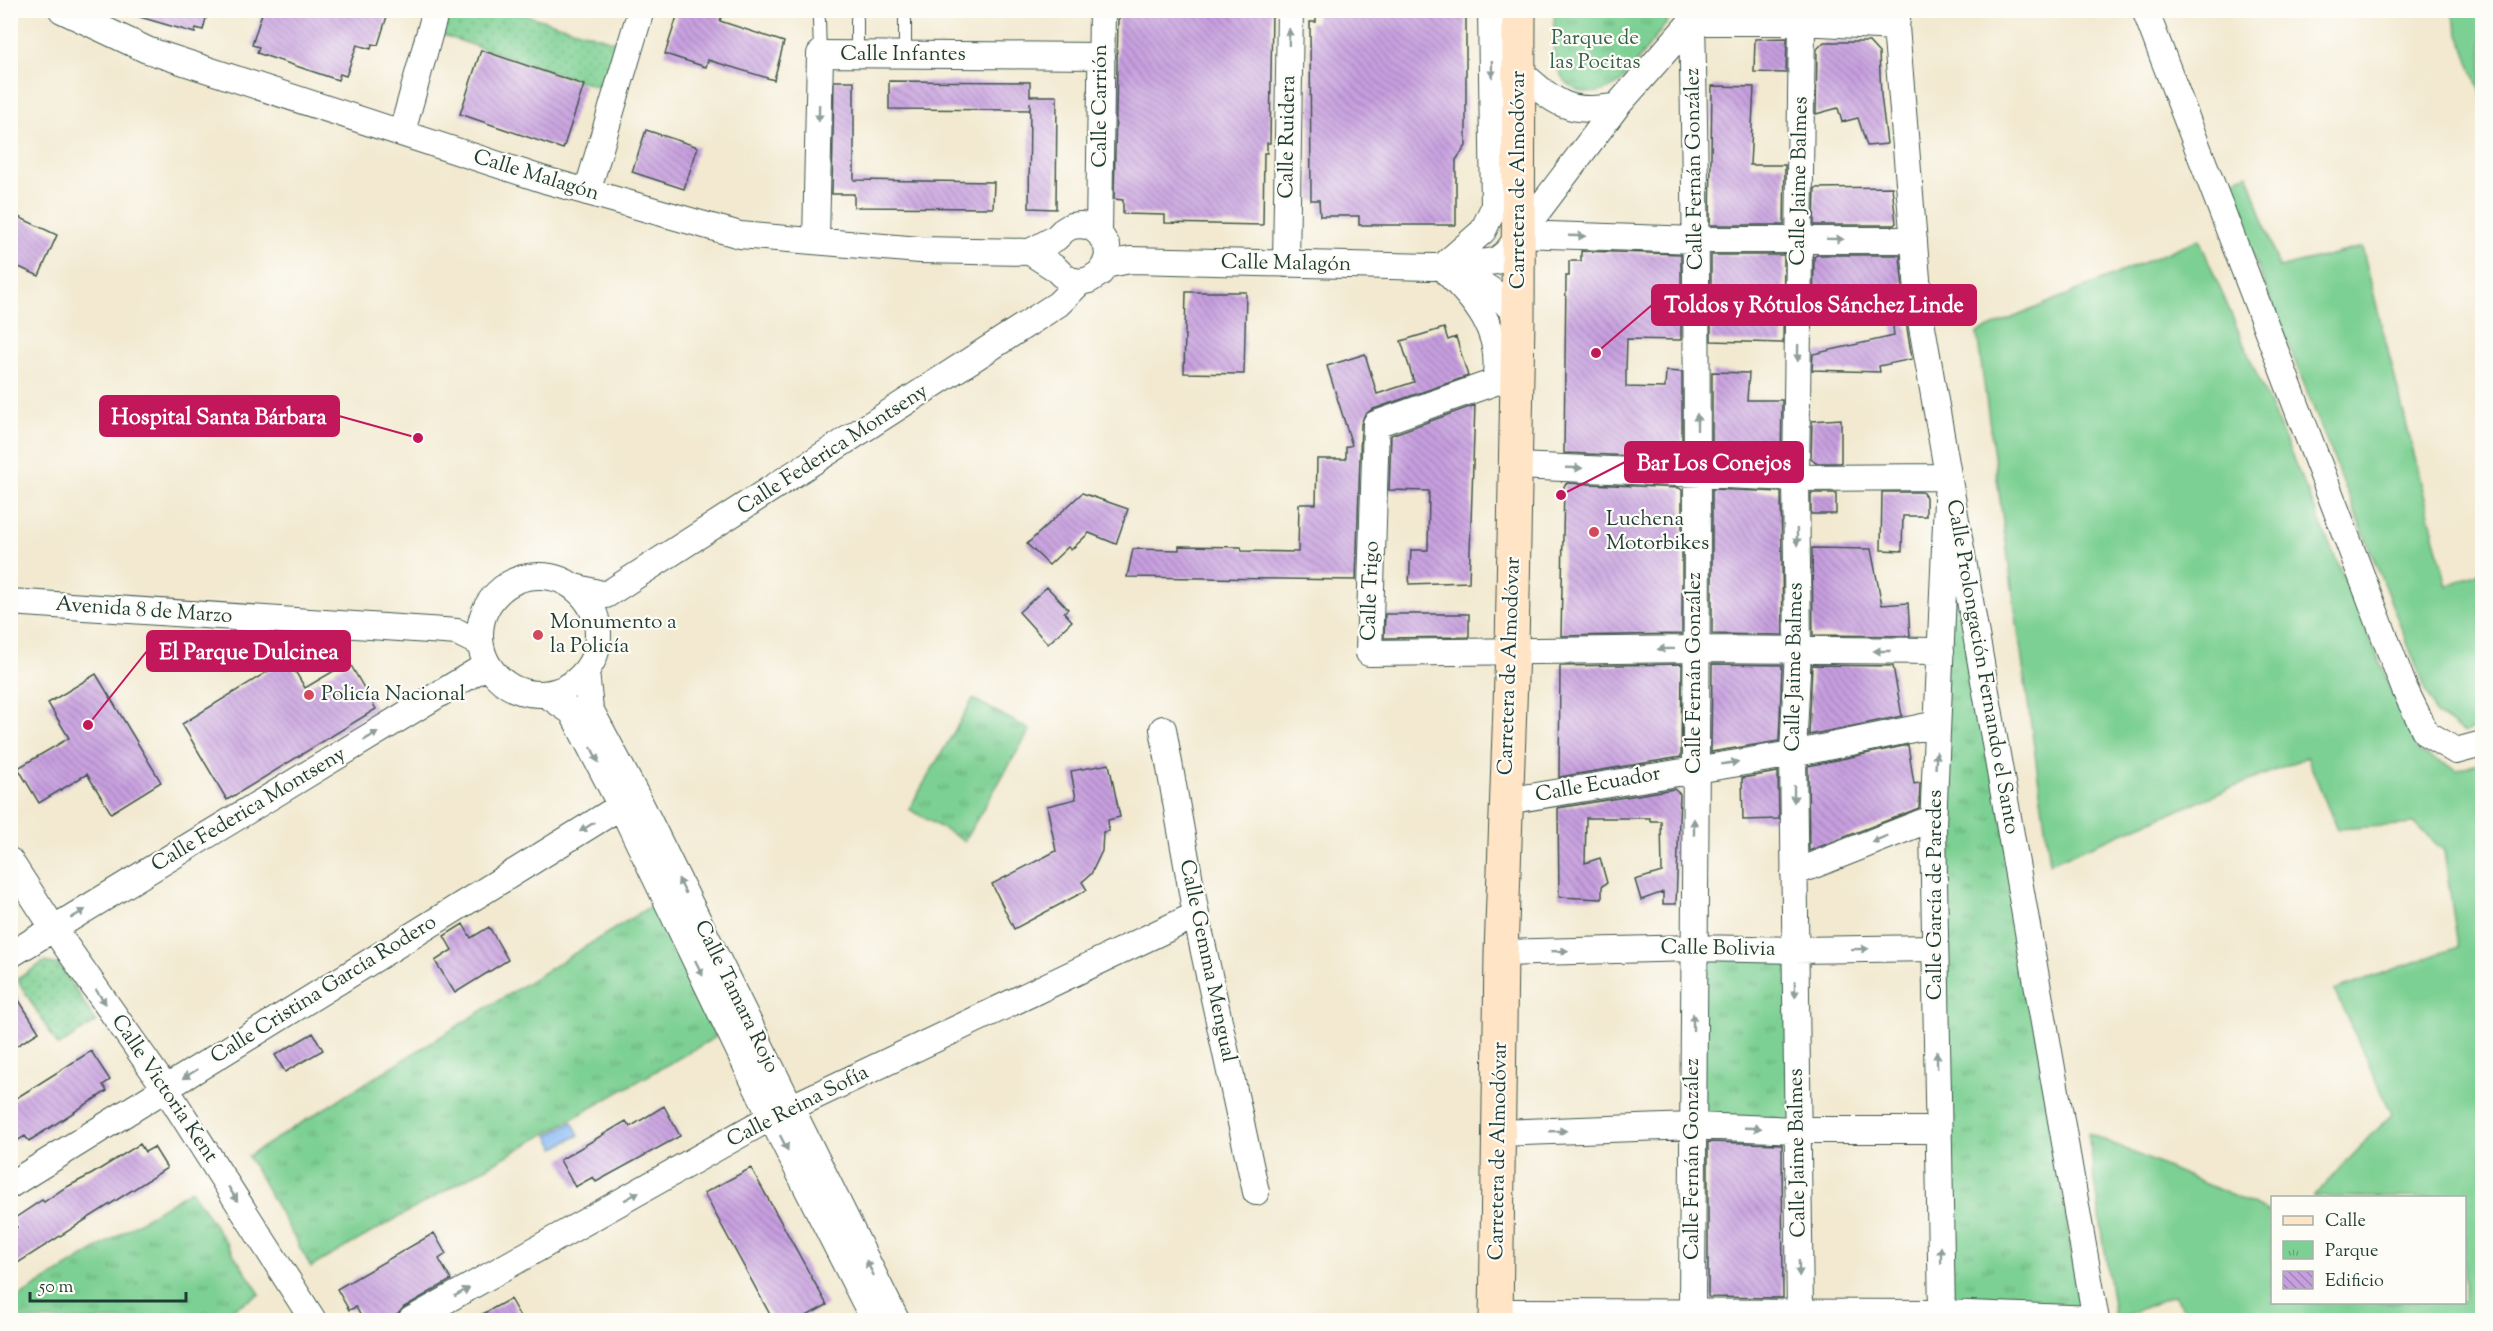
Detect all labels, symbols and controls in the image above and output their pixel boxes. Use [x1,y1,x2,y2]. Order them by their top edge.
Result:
park label: Parque de las Pocitas [1549,24,1641,78]
one-way arrow [1285,28,1294,47]
street label: Calle Infantes [840,40,966,70]
street label: Calle Carrión [1086,44,1116,168]
one-way arrow [1487,59,1497,78]
street label: Calle Fernán González [1678,68,1712,270]
street label: Carretera de Almodóvar [1504,71,1534,289]
street label: Calle Ruidera [1272,75,1304,199]
street label: Calle Jaime Balmes [1784,96,1816,266]
one-way arrow [814,103,823,122]
street label: Calle Malagón [469,143,603,209]
one-way arrow [1568,231,1587,240]
one-way arrow [1826,234,1845,244]
street label: Calle Malagón [1221,248,1351,280]
callout: Toldos y Rótulos Sánchez Linde [1652,285,1976,325]
text: Toldos y Rótulos Sánchez Linde [1664,291,1964,323]
one-way arrow [1793,344,1803,363]
street label: Calle Federica Montseny [732,377,935,523]
callout: Hospital Santa Bárbara [100,396,339,436]
text: Hospital Santa Bárbara [111,403,328,435]
one-way arrow [1692,413,1702,432]
callout: Bar Los Conejos [1625,442,1803,482]
text: Bar Los Conejos [1637,449,1791,481]
one-way arrow [1564,463,1583,473]
street label: Calle Prolongación Fernando el Santo [1938,497,2026,837]
place label: Luchena Motorbikes [1606,505,1709,559]
marker: Luchena Motorbikes [1587,525,1601,539]
one-way arrow [1792,527,1802,546]
street label: Calle Trigo [1354,540,1388,642]
street label: Carretera de Almodóvar [1491,556,1529,776]
street label: Calle Fernán González [1680,572,1710,774]
street label: Calle Jaime Balmes [1779,582,1811,752]
street label: Avenida 8 de Marzo [55,590,233,632]
place label: Monumento a la Policía [550,608,677,662]
marker: Monumento a la Policía [531,628,545,642]
callout: El Parque Dulcinea [147,631,350,671]
text: El Parque Dulcinea [159,638,340,670]
one-way arrow [1657,644,1676,654]
one-way arrow [1873,646,1892,656]
place label: Policía Nacional [321,680,466,710]
marker: Policía Nacional [302,688,316,702]
one-way arrow [362,731,379,742]
street label: Calle Federica Montseny [146,740,352,880]
one-way arrow [590,747,599,764]
one-way arrow [1931,750,1940,769]
street label: Calle Ecuador [1533,759,1663,811]
one-way arrow [1720,759,1739,768]
one-way arrow [1789,785,1798,804]
street label: Calle García de Paredes [1921,790,1951,1000]
one-way arrow [1689,818,1699,837]
one-way arrow [579,821,595,832]
one-way arrow [1870,835,1888,844]
street label: Calle Gemma Mengual [1171,857,1243,1065]
one-way arrow [677,878,686,895]
one-way arrow [70,908,86,919]
street label: Calle Cristina García Rodero [205,908,443,1072]
street label: Calle Tamara Rojo [686,916,786,1078]
street label: Calle Bolivia [1660,933,1776,965]
one-way arrow [1850,945,1869,954]
one-way arrow [1550,947,1569,956]
one-way arrow [694,960,704,977]
one-way arrow [1791,980,1800,999]
one-way arrow [95,988,107,1004]
street label: Calle Victoria Kent [103,1009,225,1169]
one-way arrow [1688,1013,1698,1032]
street label: Carretera de Almodóvar [1482,1041,1516,1261]
one-way arrow [1932,1050,1942,1069]
street label: Calle Reina Sofía [722,1058,874,1156]
street label: Calle Fernán González [1678,1058,1708,1260]
one-way arrow [182,1068,198,1079]
street label: Calle Jaime Balmes [1782,1068,1814,1238]
one-way arrow [1743,1124,1762,1133]
one-way arrow [1548,1126,1567,1135]
one-way arrow [780,1135,789,1152]
one-way arrow [227,1186,238,1202]
one-way arrow [624,1191,641,1201]
legend [2271,1196,2466,1304]
text: Calle [2325,1209,2366,1235]
text: Parque [2325,1239,2378,1265]
one-way arrow [1936,1245,1946,1264]
one-way arrow [1794,1259,1804,1278]
one-way arrow [865,1260,875,1277]
scale bar [30,1265,186,1303]
text: Edificio [2325,1269,2384,1295]
text: 50 m [38,1275,74,1301]
one-way arrow [454,1287,471,1297]

